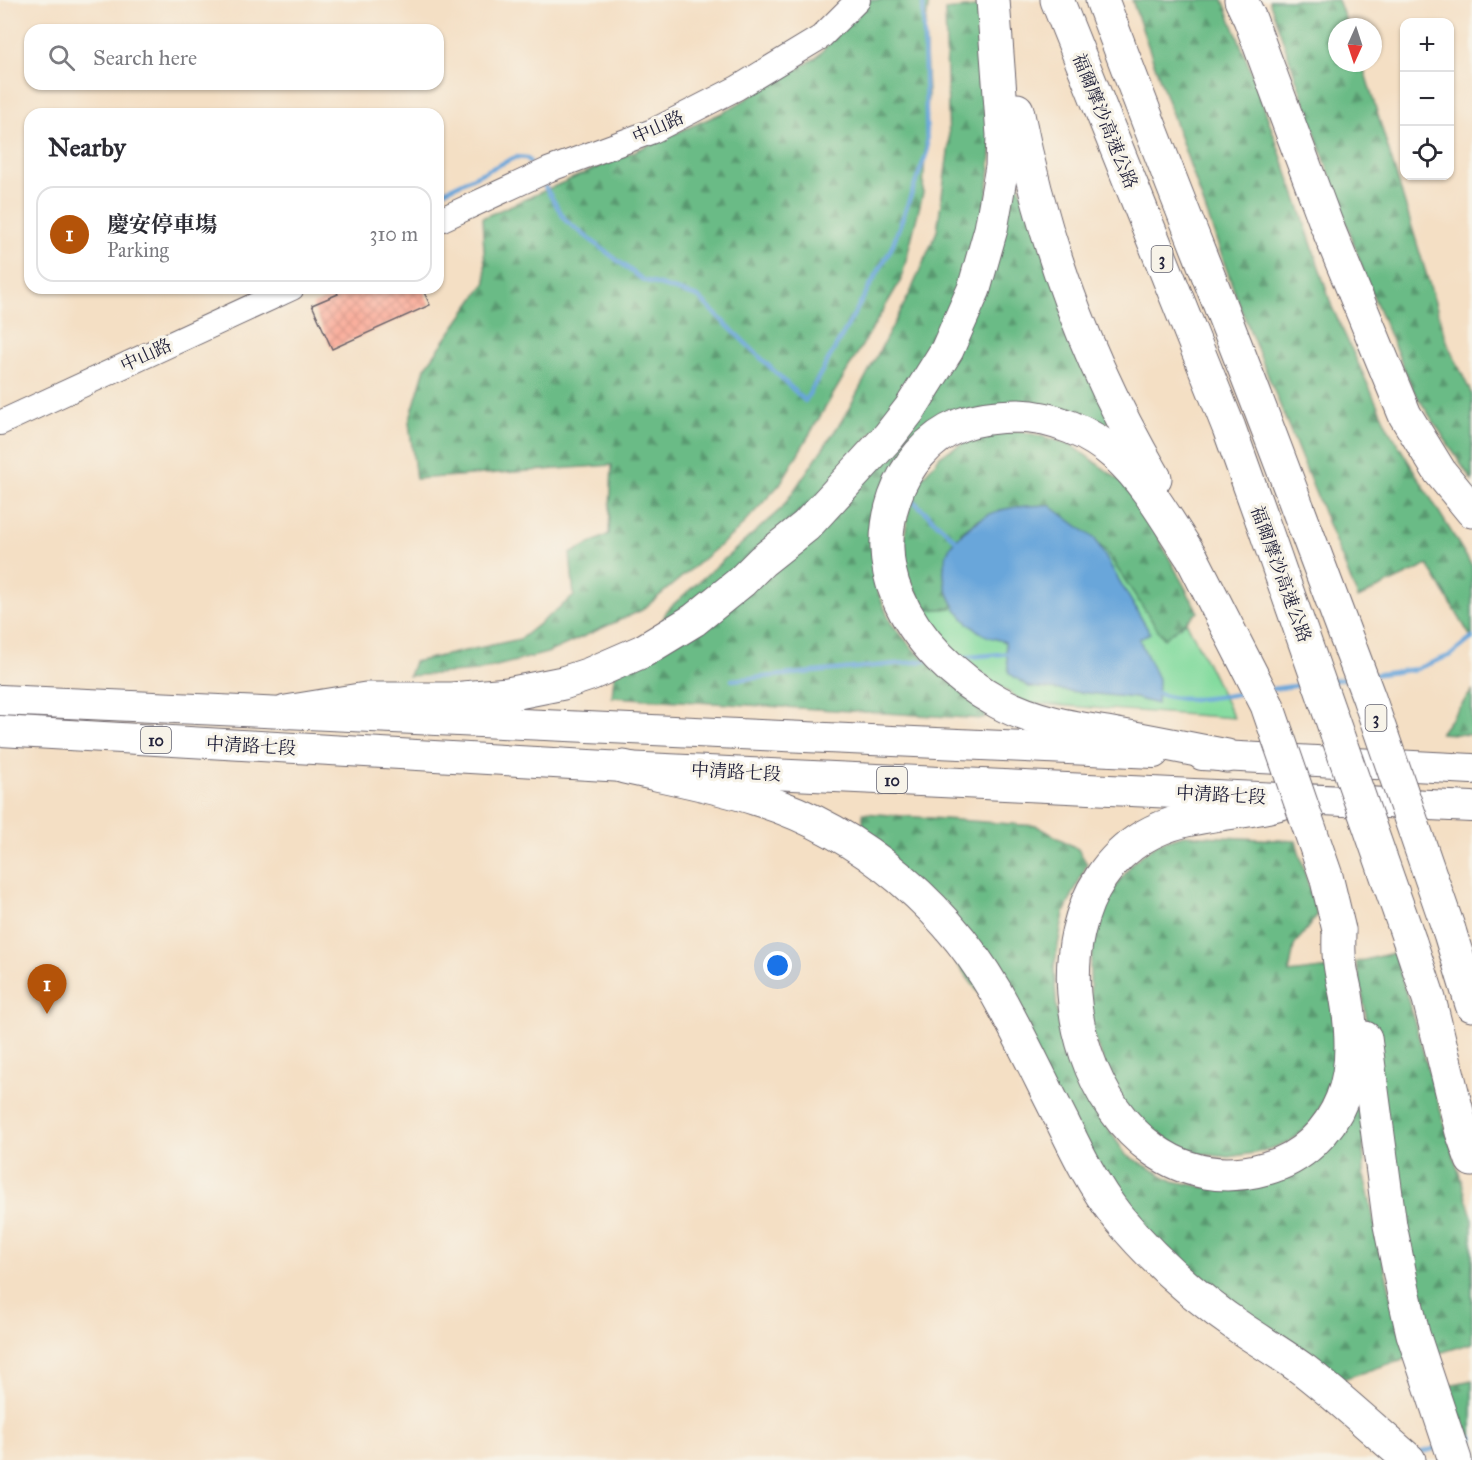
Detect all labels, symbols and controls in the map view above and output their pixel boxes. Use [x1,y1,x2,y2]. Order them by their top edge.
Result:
north arrow [1328,18,1382,72]
map controls [1400,18,1454,180]
button: + [1400,18,1454,72]
search box [24,24,444,90]
icon: search [45,41,78,74]
text: Search here [93,44,197,71]
street label: 福爾摩沙高速公路 [1068,50,1142,192]
button: − [1400,72,1454,126]
street label: 中山路 [629,106,687,148]
button: locate [1400,126,1454,180]
text: Nearby [48,131,126,163]
text: 慶安停車塲 [107,211,217,238]
text: 1 [66,222,73,246]
text: 310 m [369,222,418,246]
text: Parking [107,238,169,262]
road number: 3 [1152,246,1172,272]
street label: 中山路 [117,334,175,376]
street label: 福爾摩沙高速公路 [1246,503,1316,645]
road number: 3 [1366,705,1386,731]
road number: 10 [141,727,171,753]
street label: 中清路七段 [205,733,297,759]
street label: 中清路七段 [690,759,782,785]
road number: 10 [877,767,907,793]
street label: 中清路七段 [1175,782,1267,808]
your location [763,951,792,980]
pin: 1 [28,964,66,1014]

